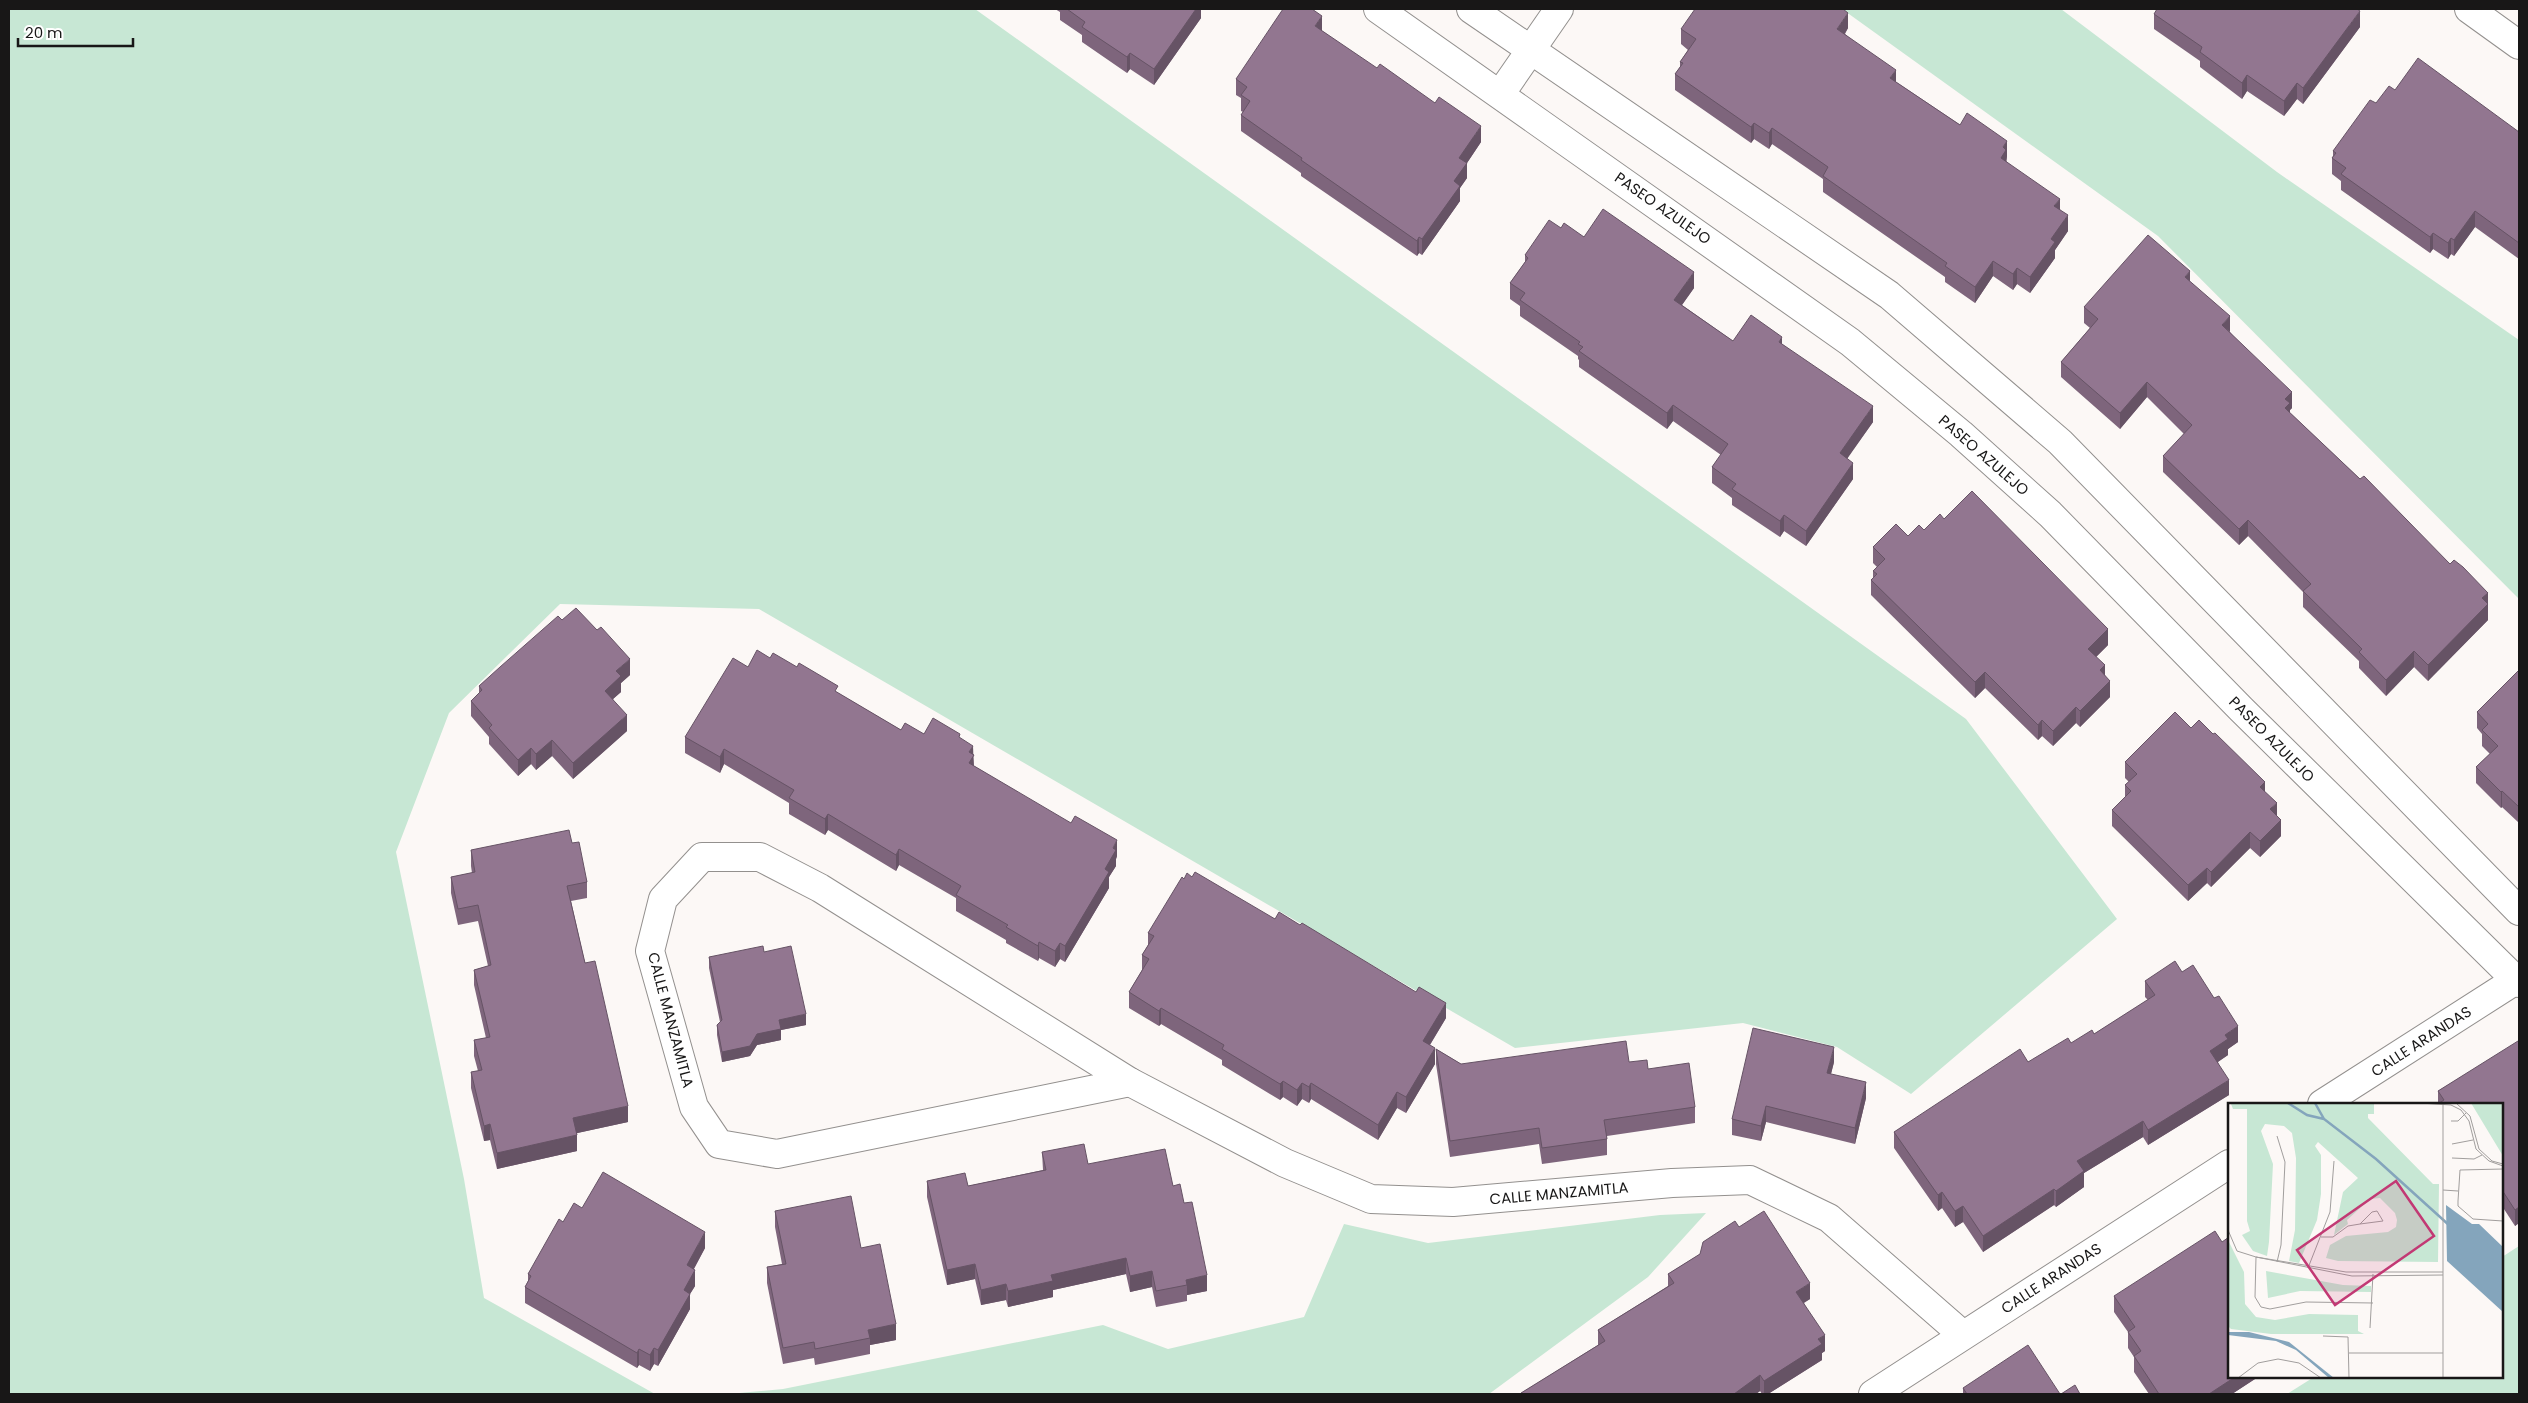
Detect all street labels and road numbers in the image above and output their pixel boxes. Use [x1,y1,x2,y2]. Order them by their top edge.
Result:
street label: PASEO AZULEJO [1611,167,1716,249]
street label: PASEO AZULEJO [1934,410,2034,500]
street label: PASEO AZULEJO [2224,691,2320,787]
street label: CALLE MANZAMITLA [643,950,699,1090]
street label: CALLE ARANDAS [2367,1001,2475,1081]
street label: CALLE MANZAMITLA [1489,1176,1629,1210]
street label: CALLE ARANDAS [1997,1238,2105,1318]

